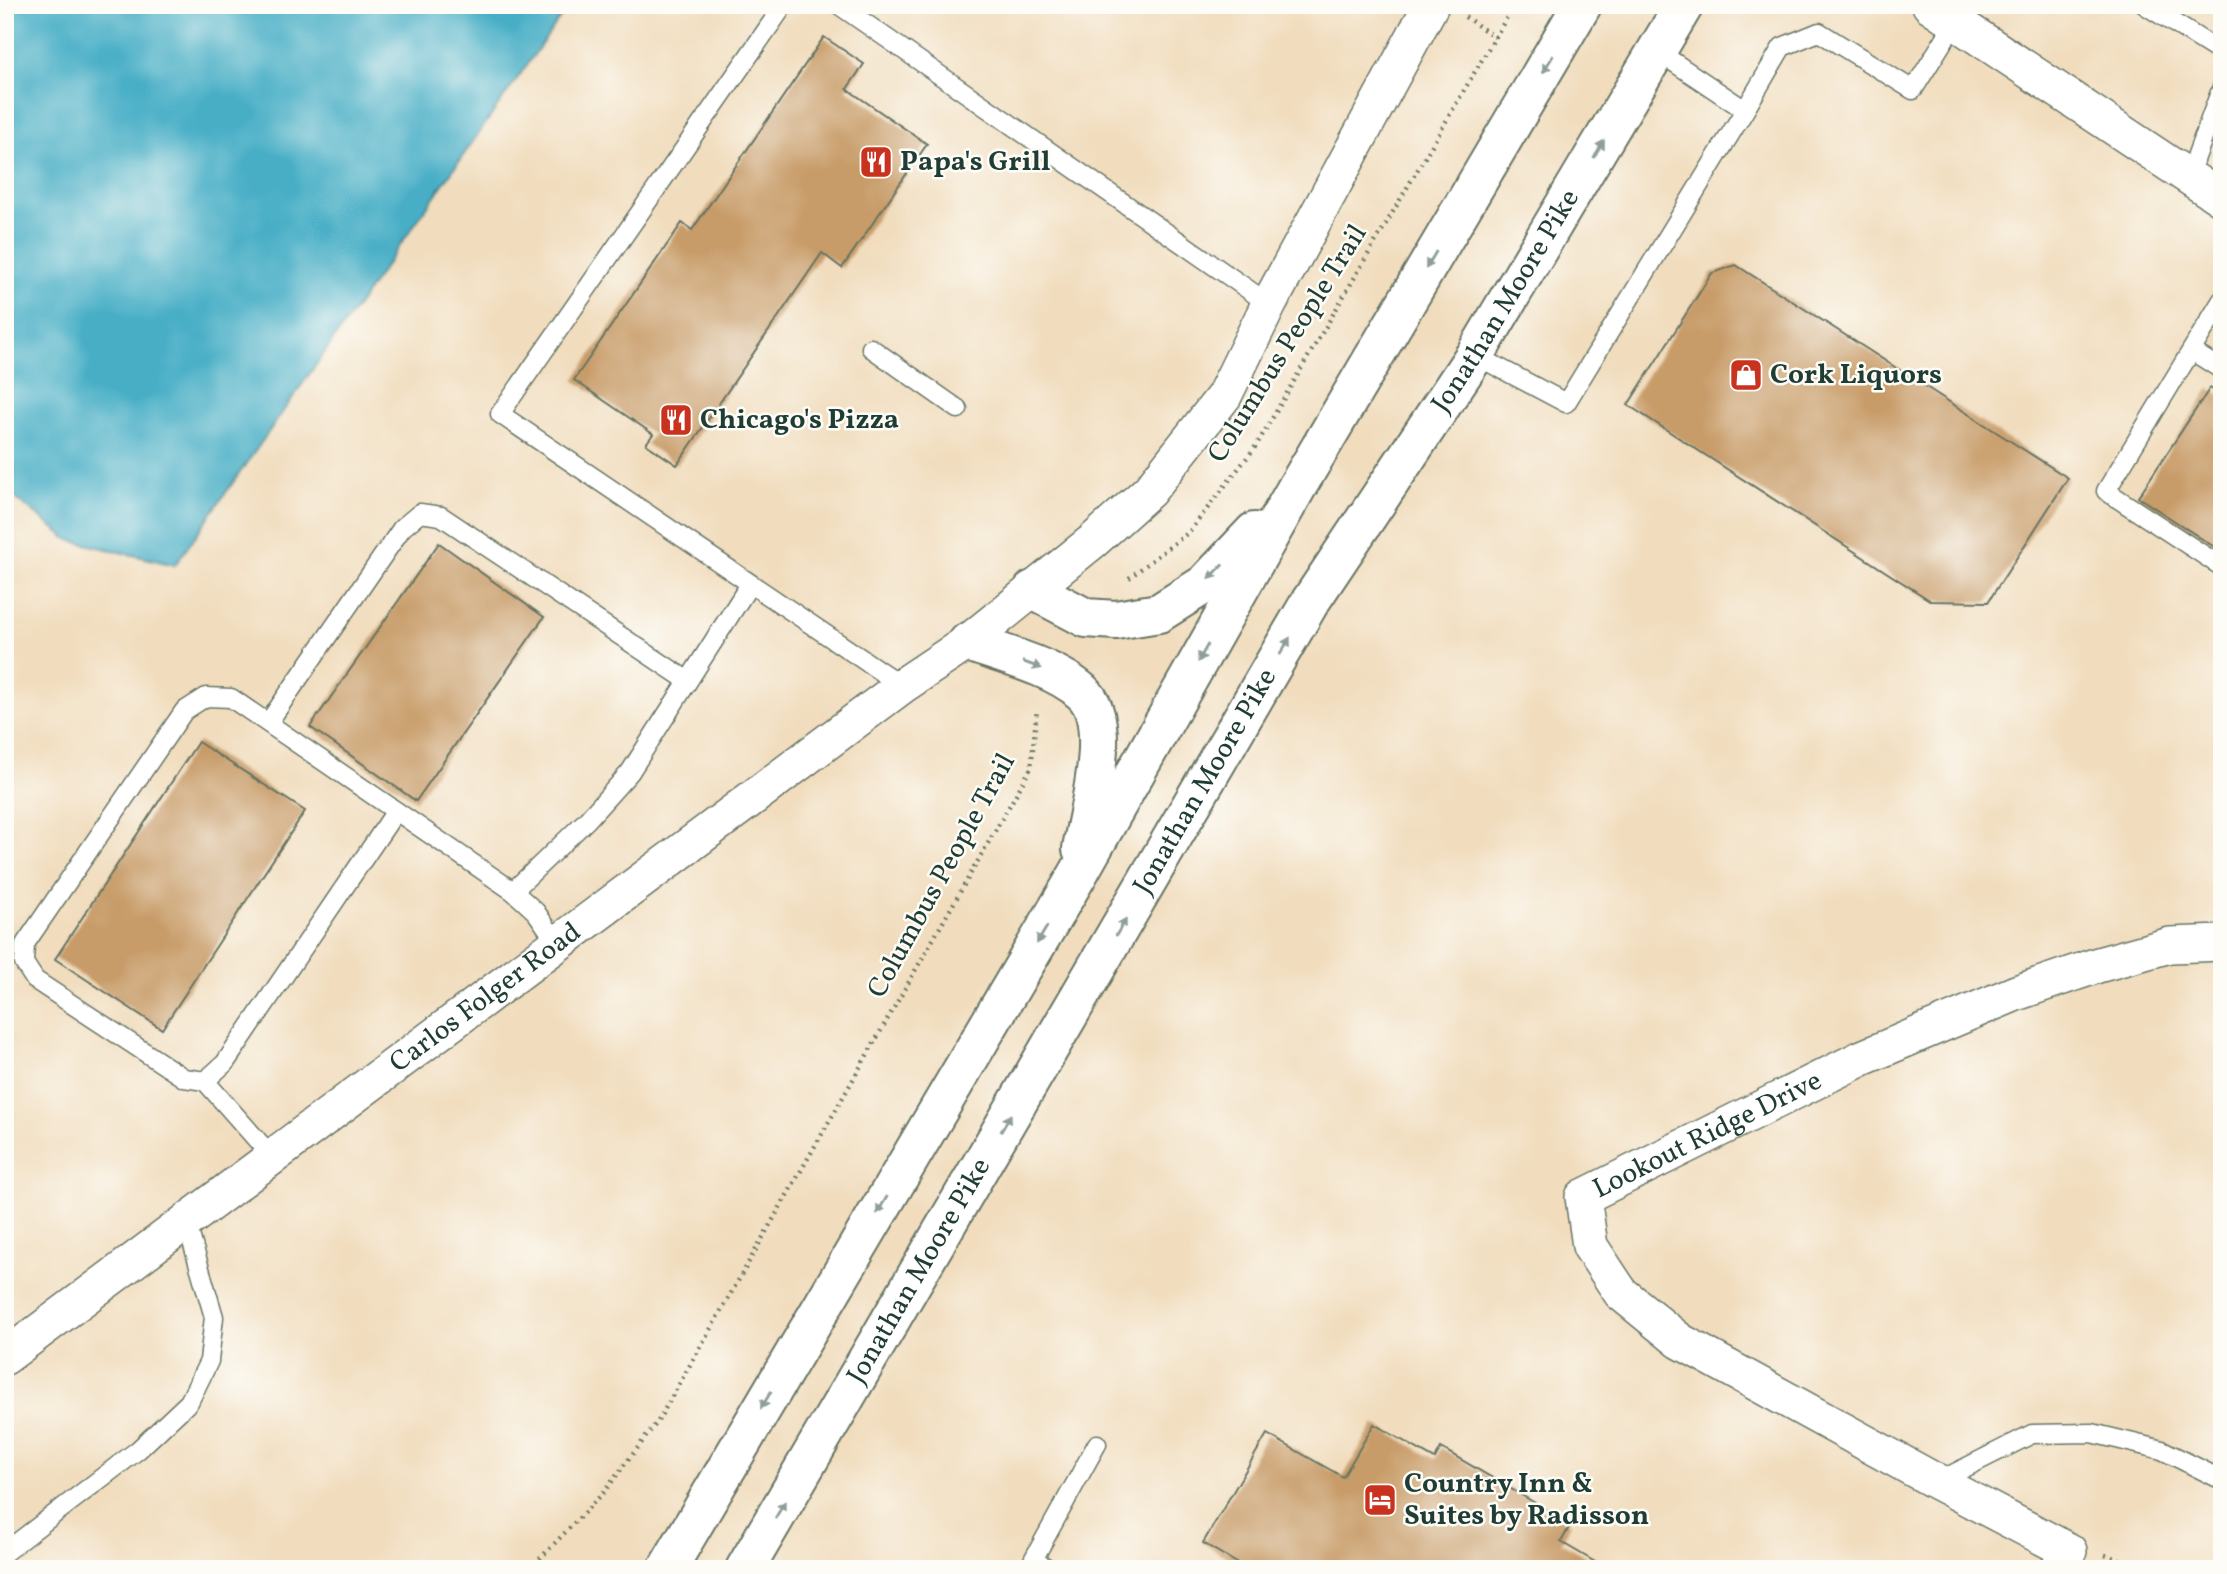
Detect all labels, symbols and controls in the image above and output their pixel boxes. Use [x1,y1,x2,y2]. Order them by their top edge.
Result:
one-way arrow [1541,54,1554,73]
one-way arrow [1592,139,1605,158]
restaurant icon: Papa's Grill [857,143,895,181]
place label: Papa's Grill [900,143,1051,182]
street label: Jonathan Moore Pike [1422,182,1589,421]
street label: Columbus People Trail [1199,217,1377,471]
one-way arrow [1425,250,1438,269]
shop icon: Cork Liquors [1727,356,1765,394]
place label: Cork Liquors [1770,356,1942,395]
restaurant icon: Chicago's Pizza [657,401,695,439]
place label: Chicago's Pizza [700,401,899,440]
one-way arrow [1209,563,1225,580]
one-way arrow [1279,636,1291,655]
one-way arrow [1197,643,1209,662]
one-way arrow [1022,659,1043,670]
street label: Jonathan Moore Pike [1124,661,1286,902]
street label: Columbus People Trail [858,747,1026,1005]
street label: Carlos Folger Road [382,913,589,1082]
one-way arrow [1114,917,1127,936]
one-way arrow [1035,926,1048,945]
street label: Lookout Ridge Drive [1586,1062,1829,1208]
one-way arrow [1000,1113,1012,1133]
street label: Jonathan Moore Pike [838,1151,1000,1391]
one-way arrow [876,1195,889,1214]
one-way arrow [760,1391,773,1410]
place label: Country Inn & Suites by Radisson [1404,1465,1649,1536]
hotel icon: Country Inn & Suites by Radisson [1361,1481,1399,1519]
one-way arrow [774,1500,786,1519]

